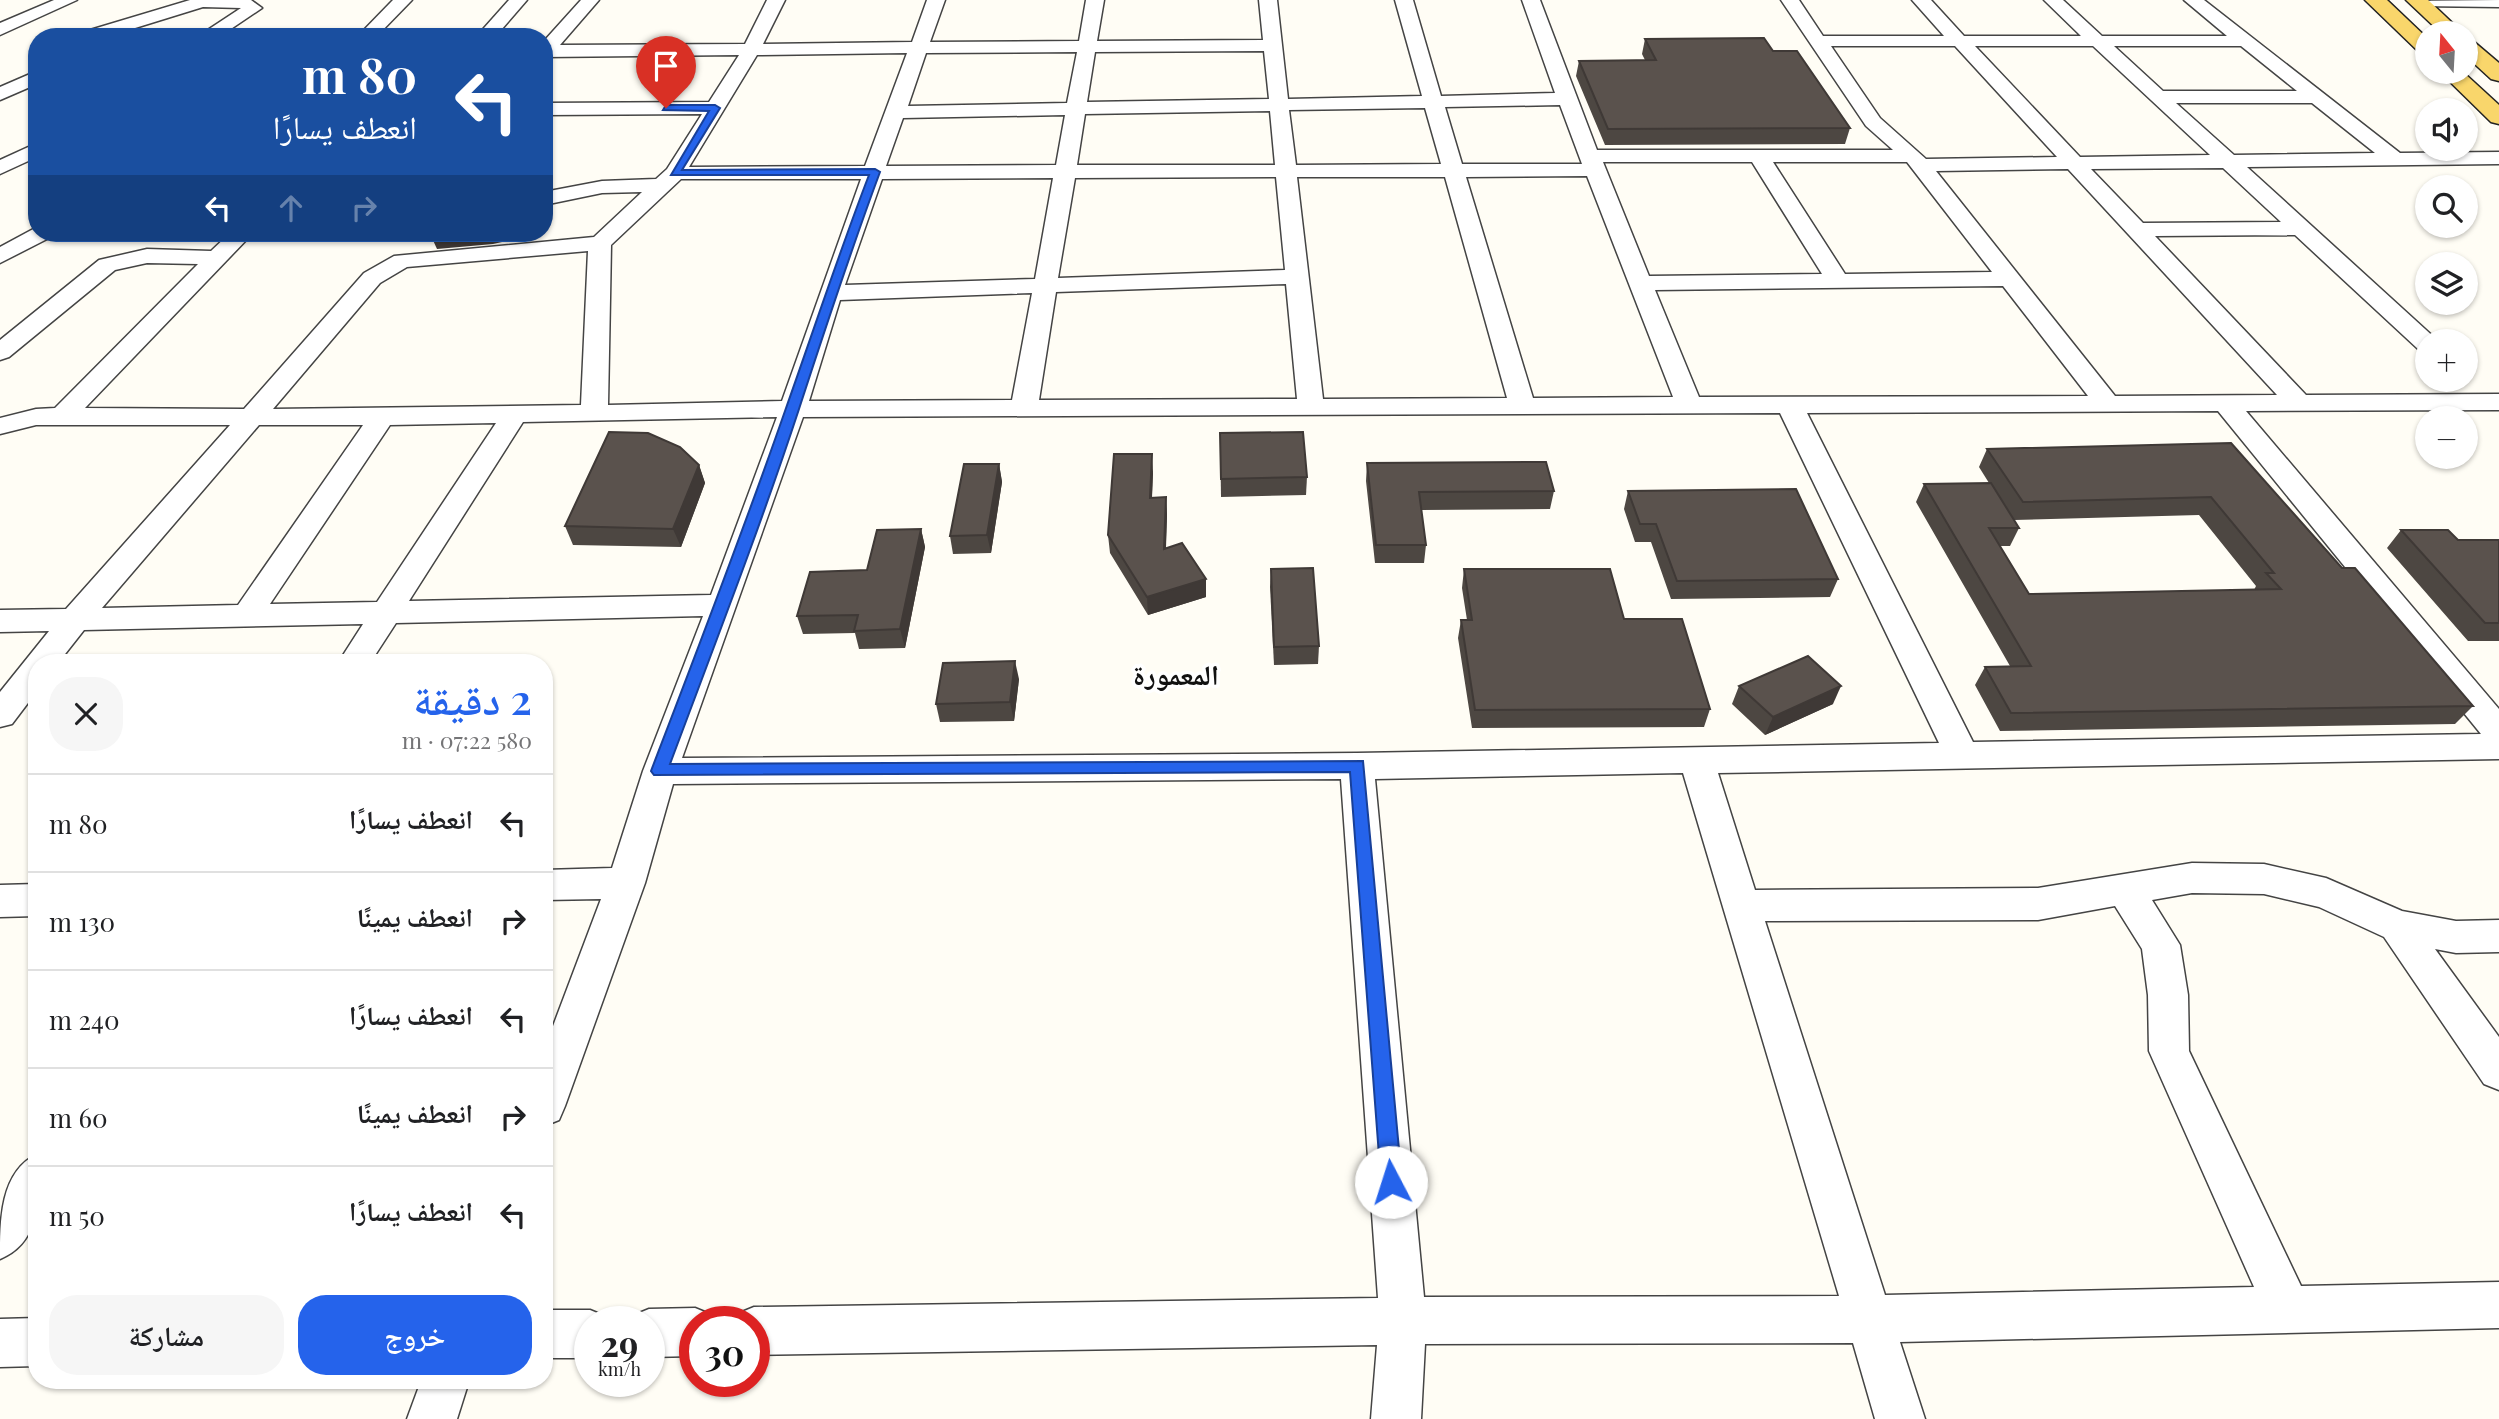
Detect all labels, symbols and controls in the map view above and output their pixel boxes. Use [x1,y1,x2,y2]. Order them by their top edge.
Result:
north arrow [2415,21,2478,84]
map controls [2415,21,2478,469]
pin [636,36,696,108]
text: 80 m [302,41,417,106]
icon: arrive [647,47,685,85]
icon: left [441,56,532,147]
button: sound [2415,98,2478,161]
text: انعطف يسارًا [273,104,417,147]
button: search [2415,175,2478,238]
icon: left [199,189,237,227]
icon: ahead [272,189,310,227]
icon: right [345,189,383,227]
button: layers [2415,252,2478,315]
button: + [2415,329,2478,392]
button: − [2415,406,2478,469]
district label: المعمورة [1133,655,1219,692]
text: 2 دقيقة [413,670,532,726]
button: close [49,677,123,751]
text: 580 m · 07:22 [402,724,532,755]
text: انعطف يسارًا [349,801,473,836]
icon: left [494,804,532,842]
text: 80 m [49,806,108,841]
text: انعطف يمينًا [357,899,473,934]
icon: right [494,902,532,940]
text: 130 m [49,904,115,939]
text: انعطف يسارًا [349,997,473,1032]
icon: left [494,1000,532,1038]
text: 240 m [49,1002,119,1037]
text: انعطف يمينًا [357,1095,473,1130]
icon: right [494,1098,532,1136]
text: 60 m [49,1100,108,1135]
position arrow [1354,1145,1428,1219]
text: انعطف يسارًا [349,1193,473,1228]
icon: left [494,1196,532,1234]
text: 50 m [49,1198,105,1233]
button: مشاركة [49,1295,284,1375]
button: خروج [298,1295,532,1375]
speed limit sign: 30 [679,1306,770,1397]
text: 29 [601,1319,638,1366]
text: km/h [598,1357,641,1381]

